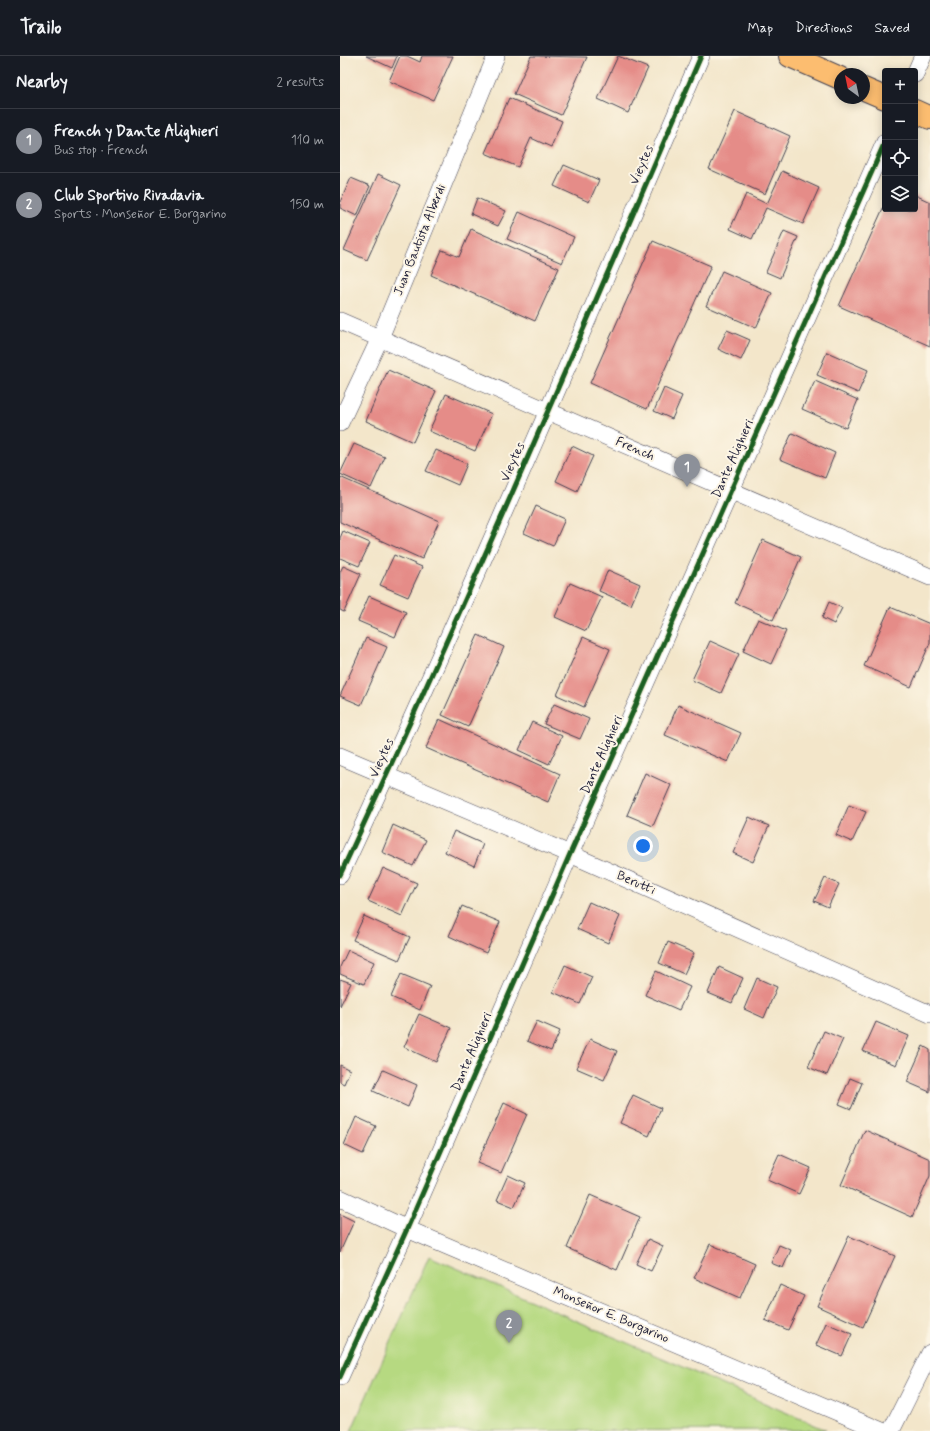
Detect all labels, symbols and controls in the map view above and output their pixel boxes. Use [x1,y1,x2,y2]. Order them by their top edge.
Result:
text: Trailo [20,15,62,40]
text: Map [747,19,773,37]
text: Directions [795,19,853,37]
text: Saved [875,19,910,37]
north arrow [834,68,870,104]
map controls [882,68,918,212]
button: + [882,68,918,104]
text: Nearby [16,71,68,93]
text: 2 results [277,74,324,91]
button: − [882,104,918,140]
text: French y Dante Alighieri [54,122,218,142]
text: 1 [26,132,32,149]
text: 110 m [291,132,324,149]
button: locate [882,140,918,176]
text: Bus stop · French [54,142,148,159]
street label: Vieytes [626,142,658,187]
button: layers [882,176,918,212]
street label: Juan Bautista Alberdi [390,182,450,298]
text: Club Sportivo Rivadavia [54,186,204,206]
text: 2 [26,196,32,213]
text: 150 m [290,196,324,213]
text: Sports · Monseñor E. Borgarino [54,206,226,223]
street label: Dante Alighieri [708,417,758,501]
street label: French [613,433,657,465]
street label: Vieytes [497,439,529,484]
pin: 1 [674,454,700,487]
street label: Dante Alighieri [577,713,627,797]
street label: Vieytes [366,735,398,780]
your location [633,836,653,856]
street label: Berutti [614,867,658,899]
street label: Dante Alighieri [448,1010,496,1094]
street label: Monseñor E. Borgarino [550,1283,672,1348]
pin: 2 [496,1310,522,1343]

